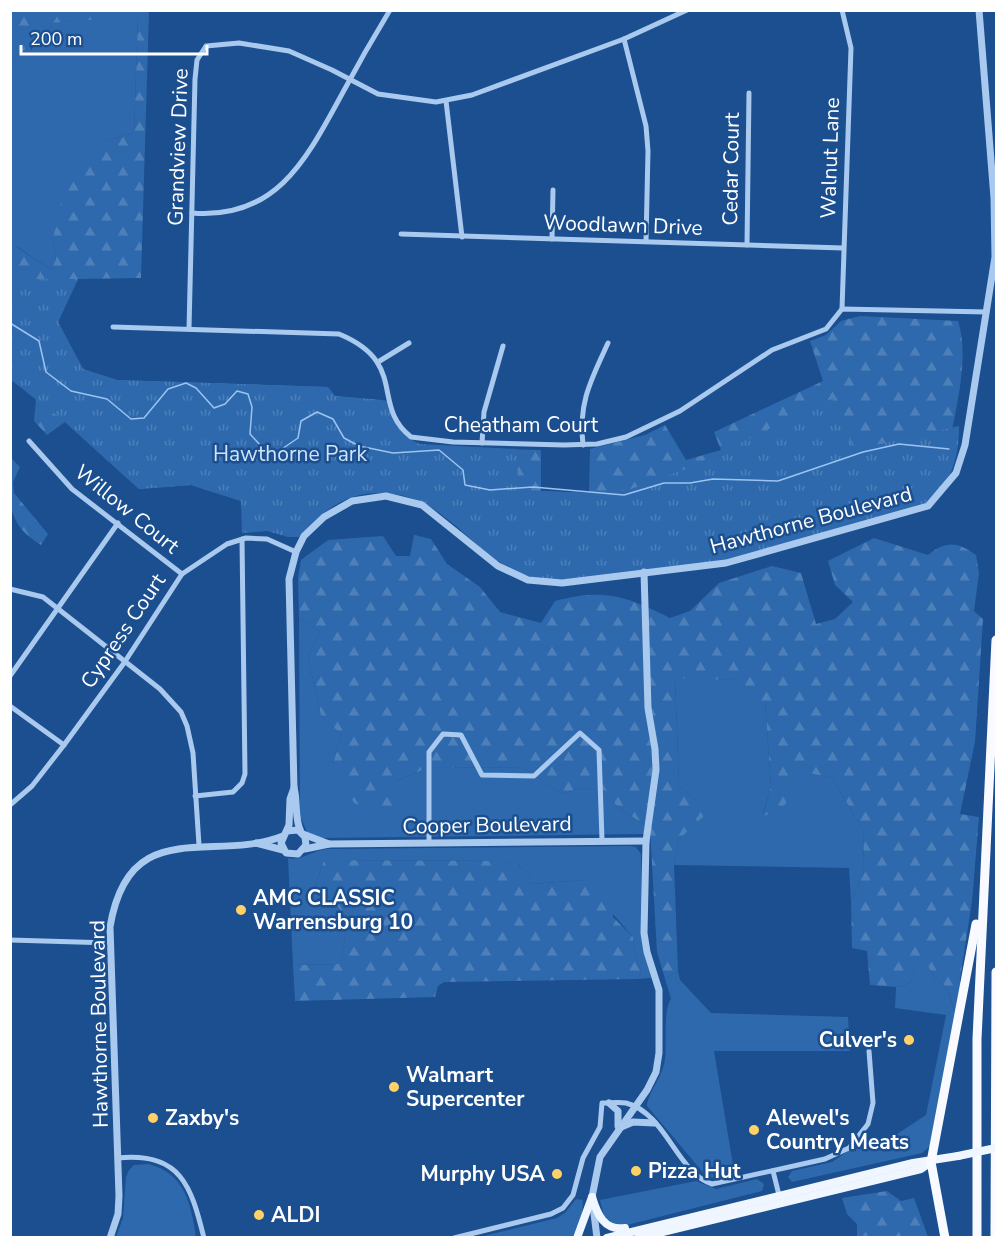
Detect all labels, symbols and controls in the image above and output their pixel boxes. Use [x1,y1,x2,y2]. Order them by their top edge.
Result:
scale bar [21,18,207,56]
text: 200 m [30,27,82,51]
street label: Grandview Drive [161,68,195,226]
street label: Walnut Lane [814,97,846,219]
street label: Cedar Court [716,112,746,226]
street label: Woodlawn Drive [543,208,703,242]
street label: Cheatham Court [444,411,599,439]
park label: Hawthorne Park [213,440,367,468]
street label: Willow Court [69,458,186,560]
street label: Hawthorne Boulevard [707,480,915,560]
street label: Cypress Court [74,567,172,694]
street label: Cooper Boulevard [402,810,572,840]
place label: AMC CLASSIC Warrensburg 10 [253,884,413,936]
marker: AMC CLASSIC Warrensburg 10 [234,903,248,917]
street label: Hawthorne Boulevard [83,920,115,1128]
place label: Culver's [819,1026,897,1054]
marker: Culver's [902,1033,916,1047]
place label: Walmart Supercenter [406,1061,525,1113]
marker: Walmart Supercenter [387,1080,401,1094]
place label: Zaxby's [165,1104,239,1132]
place label: Alewel's Country Meats [766,1104,909,1156]
marker: Zaxby's [146,1111,160,1125]
marker: Alewel's Country Meats [747,1123,761,1137]
place label: Pizza Hut [648,1157,741,1185]
place label: Murphy USA [421,1160,545,1188]
marker: Pizza Hut [629,1164,643,1178]
marker: Murphy USA [550,1167,564,1181]
place label: ALDI [271,1201,320,1229]
marker: ALDI [252,1208,266,1222]

